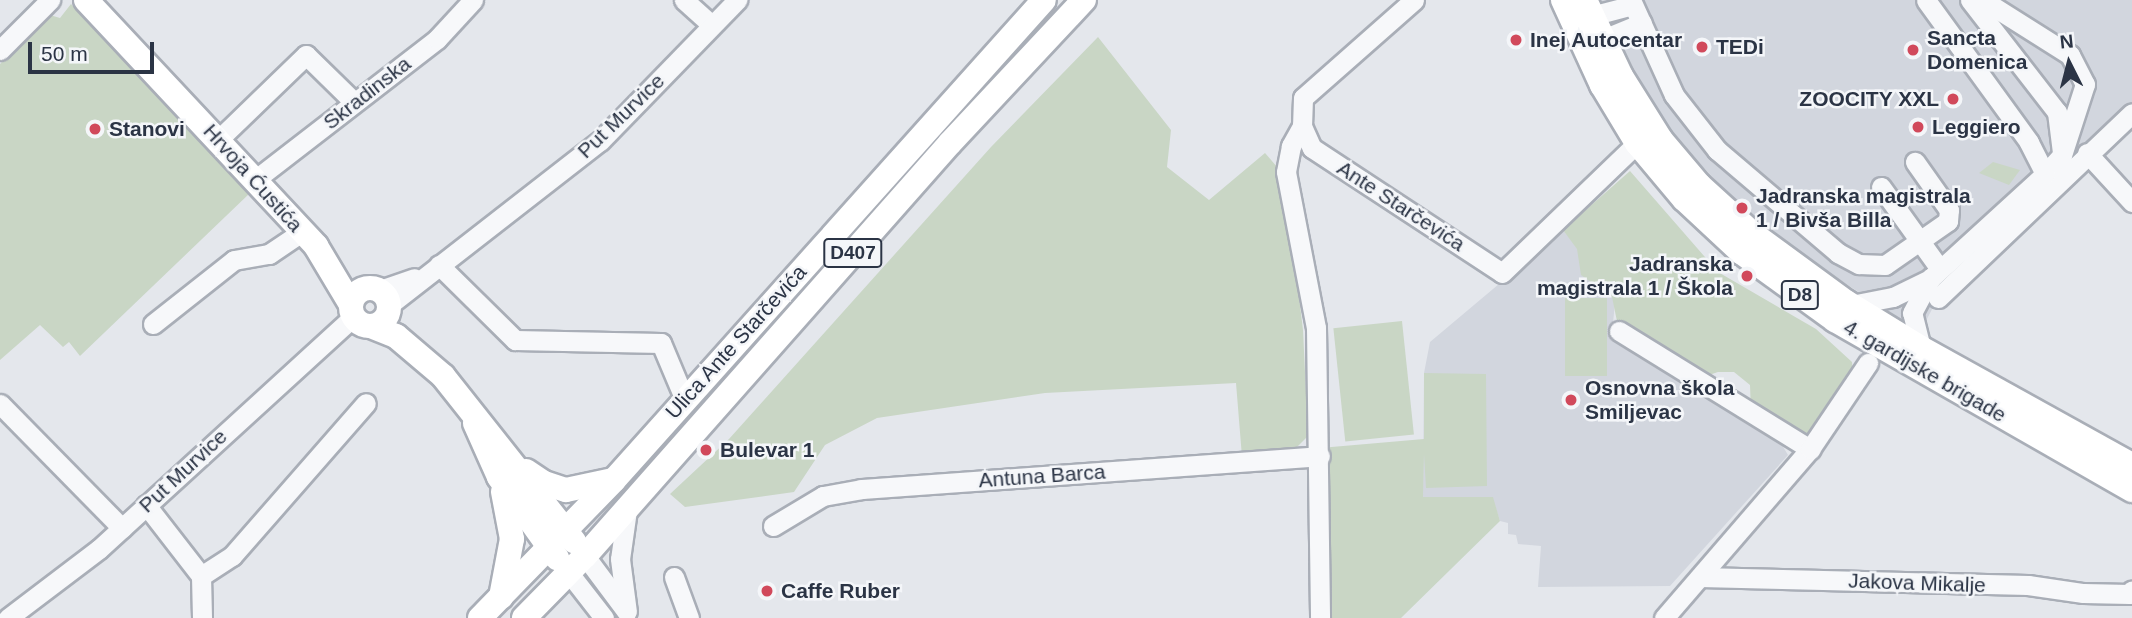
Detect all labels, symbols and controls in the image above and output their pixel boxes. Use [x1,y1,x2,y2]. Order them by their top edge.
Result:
place label: Sancta Domenica [1927,25,2027,75]
place label: Inej Autocentar [1530,27,1683,53]
scale bar [32,28,158,72]
north arrow [2034,28,2104,98]
text: N [2059,30,2075,53]
marker: Inej Autocentar [1508,32,1524,48]
place label: TEDi [1716,34,1764,60]
marker: TEDi [1694,39,1710,55]
text: 50 m [41,42,88,65]
marker: Sancta Domenica [1905,42,1921,58]
street label: Skradinska [318,51,416,135]
street label: Put Murvice [572,68,670,164]
place label: ZOOCITY XXL [1799,86,1939,112]
marker: ZOOCITY XXL [1945,91,1961,107]
place label: Leggiero [1932,114,2021,140]
place label: Stanovi [109,116,185,142]
street label: Hrvoja Ćustića [198,119,308,237]
marker: Leggiero [1910,119,1926,135]
marker: Stanovi [87,121,103,137]
street label: Ante Starčevića [1332,155,1470,257]
place label: Jadranska magistrala 1 / Bivša Billa [1756,183,1971,233]
marker: Jadranska magistrala 1 / Bivša Billa [1734,200,1750,216]
road number: D407 [823,238,883,268]
place label: Jadranska magistrala 1 / Škola [1537,251,1733,301]
street label: Ulica Ante Starčevića [660,259,812,425]
marker: Jadranska magistrala 1 / Škola [1739,268,1755,284]
road number: D8 [1781,280,1819,310]
street label: 4. gardijske brigade [1839,314,2011,428]
place label: Osnovna škola Smiljevac [1585,375,1734,425]
marker: Osnovna škola Smiljevac [1563,392,1579,408]
street label: Put Murvice [134,424,232,518]
place label: Bulevar 1 [720,437,815,463]
marker: Bulevar 1 [698,442,714,458]
street label: Antuna Barca [978,459,1106,493]
street label: Jakova Mikalje [1848,568,1986,598]
place label: Caffe Ruber [781,578,900,604]
marker: Caffe Ruber [759,583,775,599]

